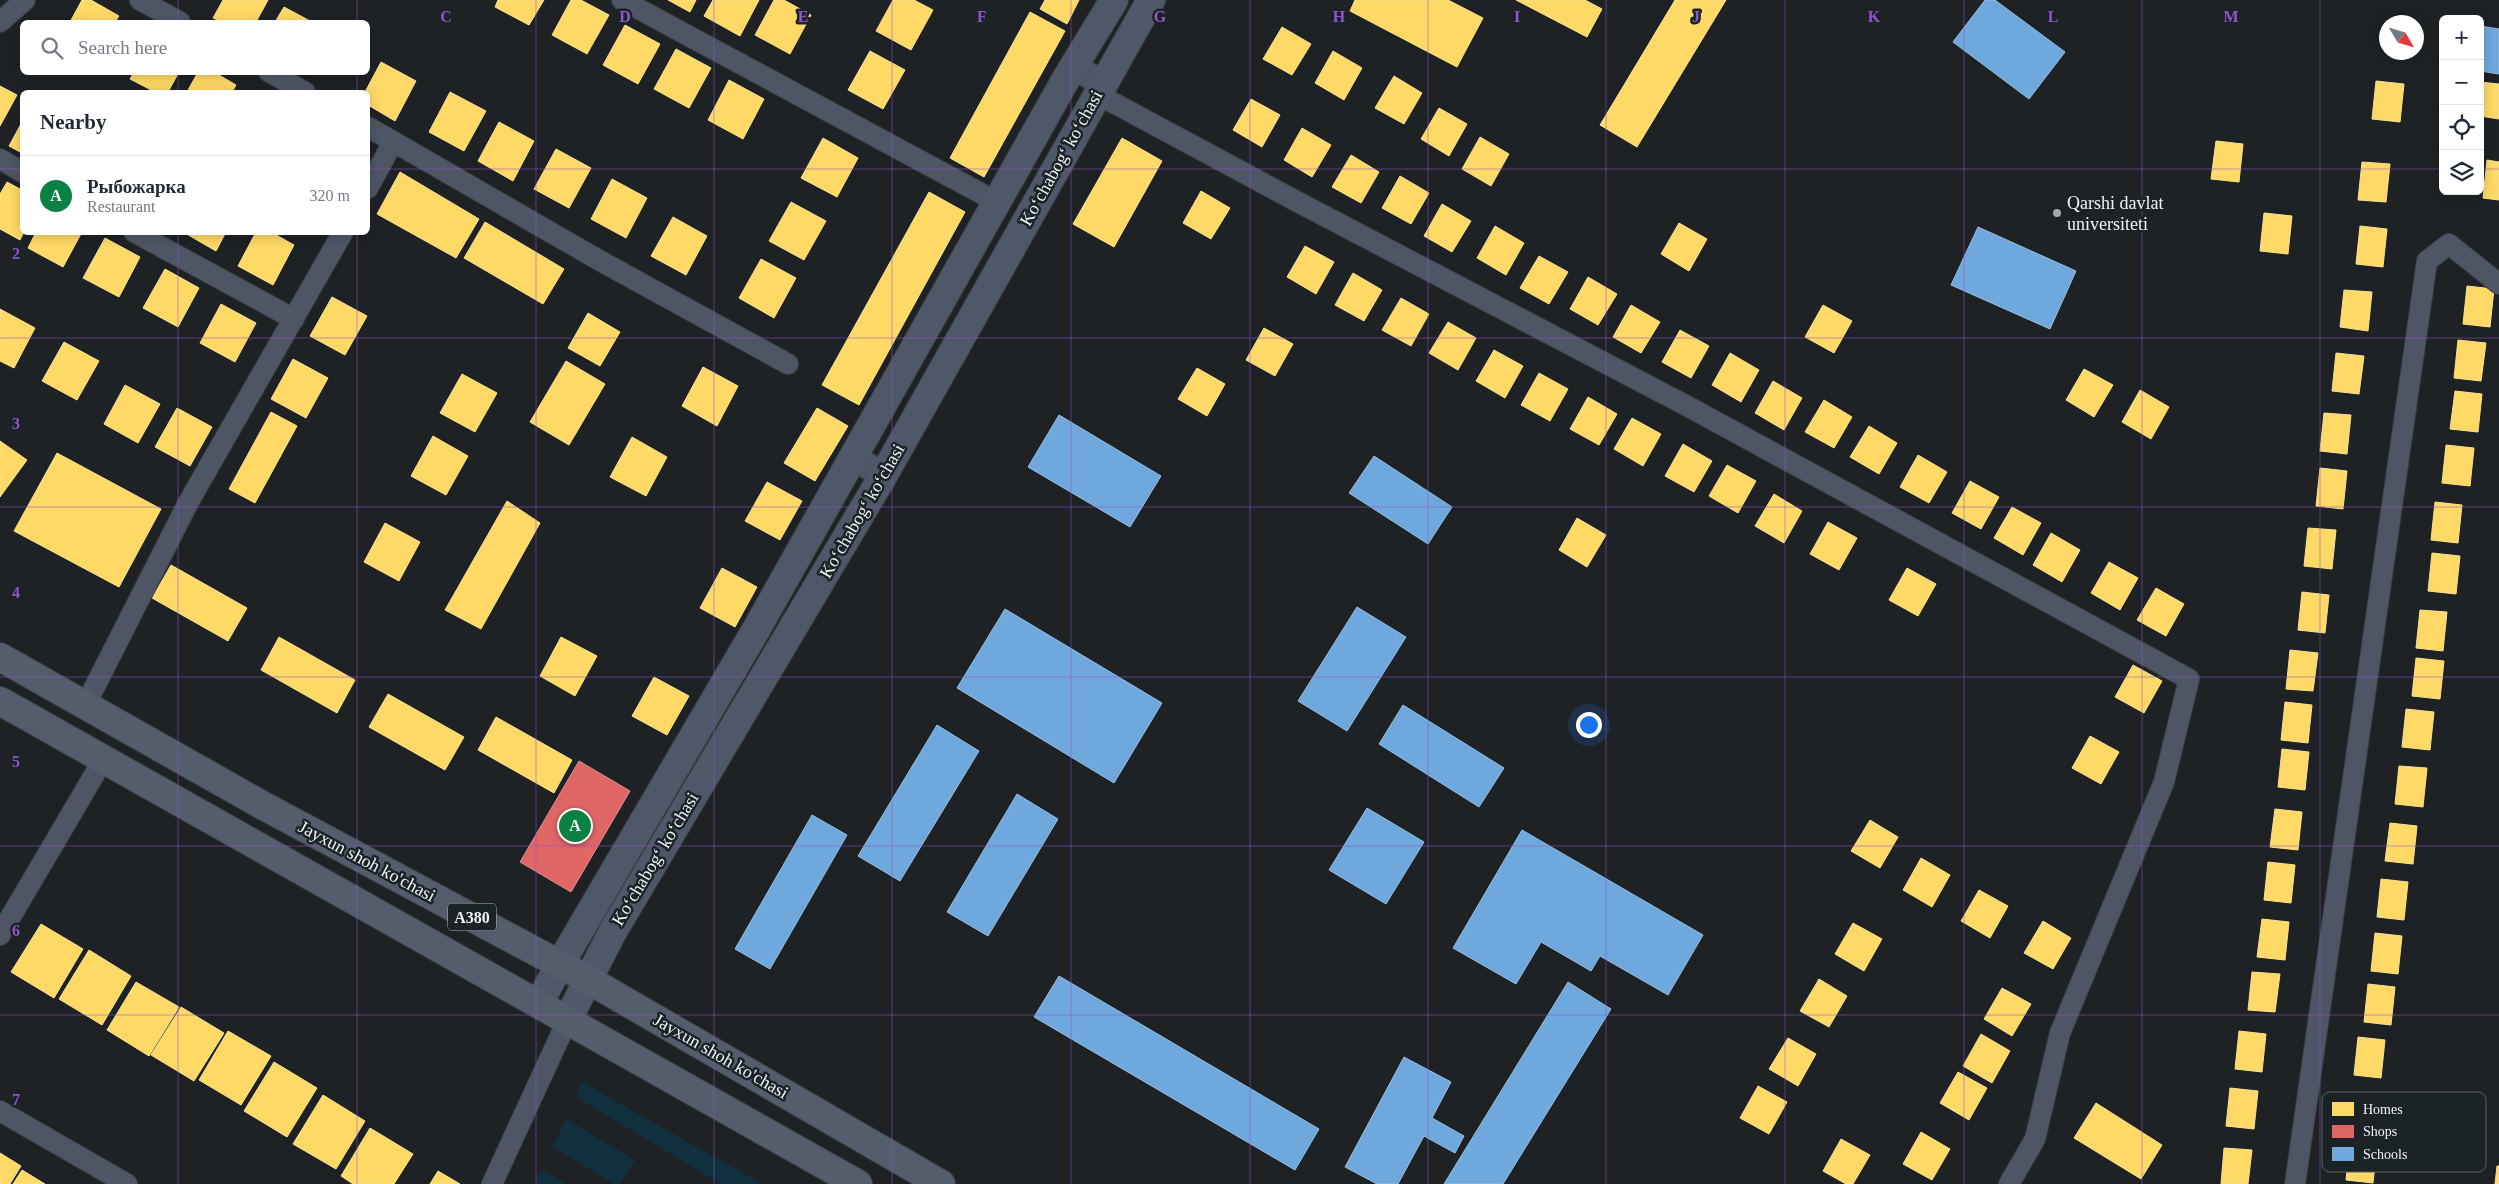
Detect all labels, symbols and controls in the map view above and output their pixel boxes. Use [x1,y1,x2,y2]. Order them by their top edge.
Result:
text: C [440,8,452,25]
text: D [619,8,631,25]
text: E [798,8,808,25]
text: F [977,8,987,25]
text: G [1154,8,1167,25]
text: H [1333,8,1346,25]
text: I [1514,8,1520,25]
text: J [1692,8,1700,25]
text: K [1868,8,1881,25]
text: L [2048,8,2058,25]
text: M [2223,8,2239,25]
north arrow [2379,15,2424,60]
map controls [2439,15,2484,195]
button: + [2439,15,2484,60]
search box [20,20,370,75]
icon: search [38,34,66,62]
text: Search here [78,37,167,58]
button: − [2439,60,2484,105]
street label: Ko‘chabog‘ ko‘chasi [1016,87,1106,229]
button: locate [2439,105,2484,150]
text: Nearby [40,110,107,134]
button: layers [2439,150,2484,195]
text: Рыбожарка [87,176,186,197]
text: A [50,187,62,204]
text: 320 m [310,187,350,204]
place label: Qarshi davlat universiteti [2067,193,2163,234]
text: Restaurant [87,198,155,215]
marker: Qarshi davlat universiteti [2051,207,2063,219]
text: 2 [12,245,20,262]
text: 3 [12,415,20,432]
street label: Ko‘chabog‘ ko‘chasi [815,440,909,582]
text: 4 [12,584,20,601]
your location [1576,712,1602,738]
text: 5 [12,753,20,770]
street label: Ko‘chabog‘ ko‘chasi [607,789,703,929]
pin: A [559,807,591,845]
street label: Jayxun shoh ko'chasi [295,816,439,906]
road number: A380 [448,904,496,930]
text: 6 [12,922,20,939]
street label: Jayxun shoh ko'chasi [650,1009,792,1103]
text: 7 [12,1091,20,1108]
legend [2322,1092,2486,1172]
text: Homes [2363,1102,2403,1117]
text: Shops [2363,1124,2397,1139]
text: Schools [2363,1147,2407,1162]

